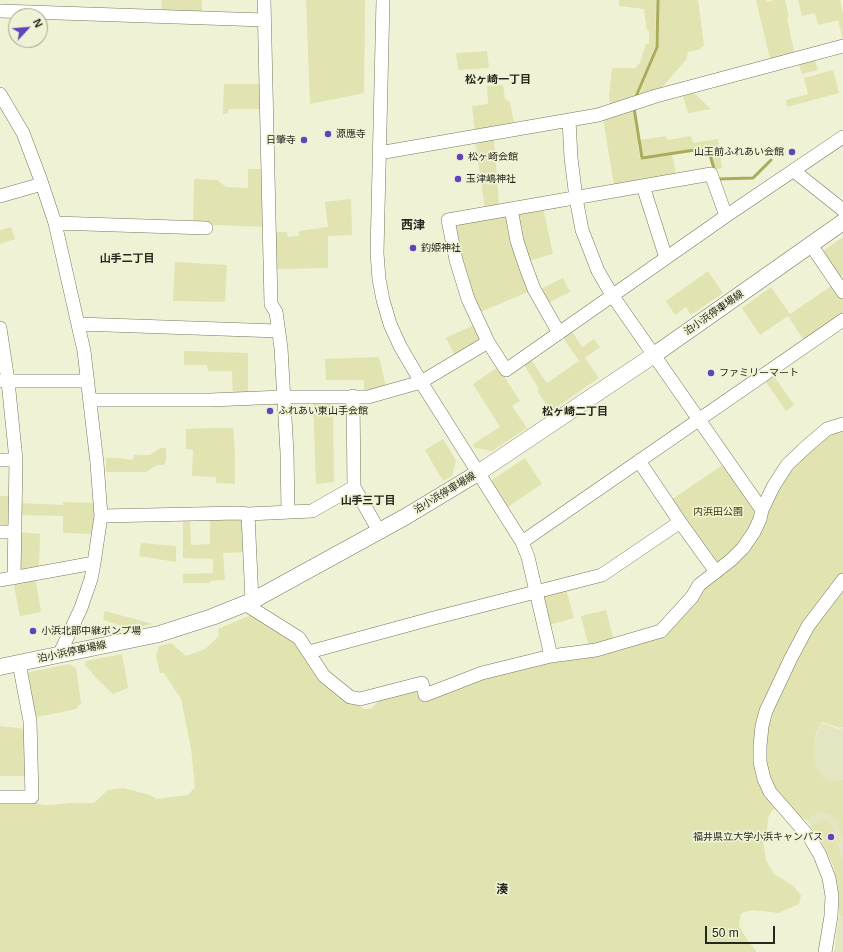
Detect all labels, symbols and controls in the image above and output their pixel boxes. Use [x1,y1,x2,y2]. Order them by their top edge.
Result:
north arrow [8,8,48,48]
text: N [31,17,45,29]
district label: 松ヶ崎一丁目 [465,73,531,87]
place label: 源應寺 [336,128,366,140]
marker: 源應寺 [323,129,333,139]
place label: 日肇寺 [266,134,296,146]
marker: 日肇寺 [299,135,309,145]
place label: 山王前ふれあい会館 [694,146,784,158]
marker: 山王前ふれあい会館 [787,147,797,157]
place label: 松ヶ崎会館 [468,151,518,163]
marker: 松ヶ崎会館 [455,152,465,162]
place label: 玉津嶋神社 [466,173,516,185]
marker: 玉津嶋神社 [453,174,463,184]
district label: 西津 [401,219,425,233]
place label: 釣姫神社 [421,242,461,254]
marker: 釣姫神社 [408,243,418,253]
district label: 山手二丁目 [100,252,154,266]
street label: 泊小浜停車場線 [682,288,746,338]
place label: ファミリーマート [719,367,799,379]
marker: ファミリーマート [706,368,716,378]
place label: ふれあい東山手会館 [278,405,368,417]
district label: 松ヶ崎二丁目 [542,405,608,419]
marker: ふれあい東山手会館 [265,406,275,416]
street label: 泊小浜停車場線 [412,470,478,516]
district label: 山手三丁目 [341,494,395,508]
park label: 内浜田公園 [693,506,743,518]
place label: 小浜北部中継ポンプ場 [41,625,141,637]
marker: 小浜北部中継ポンプ場 [28,626,38,636]
street label: 泊小浜停車場線 [37,639,107,665]
place label: 福井県立大学小浜キャンパス [693,831,823,843]
marker: 福井県立大学小浜キャンパス [826,832,836,842]
district label: 湊 [496,883,508,897]
scale bar [707,918,777,944]
text: 50 m [712,926,739,940]

